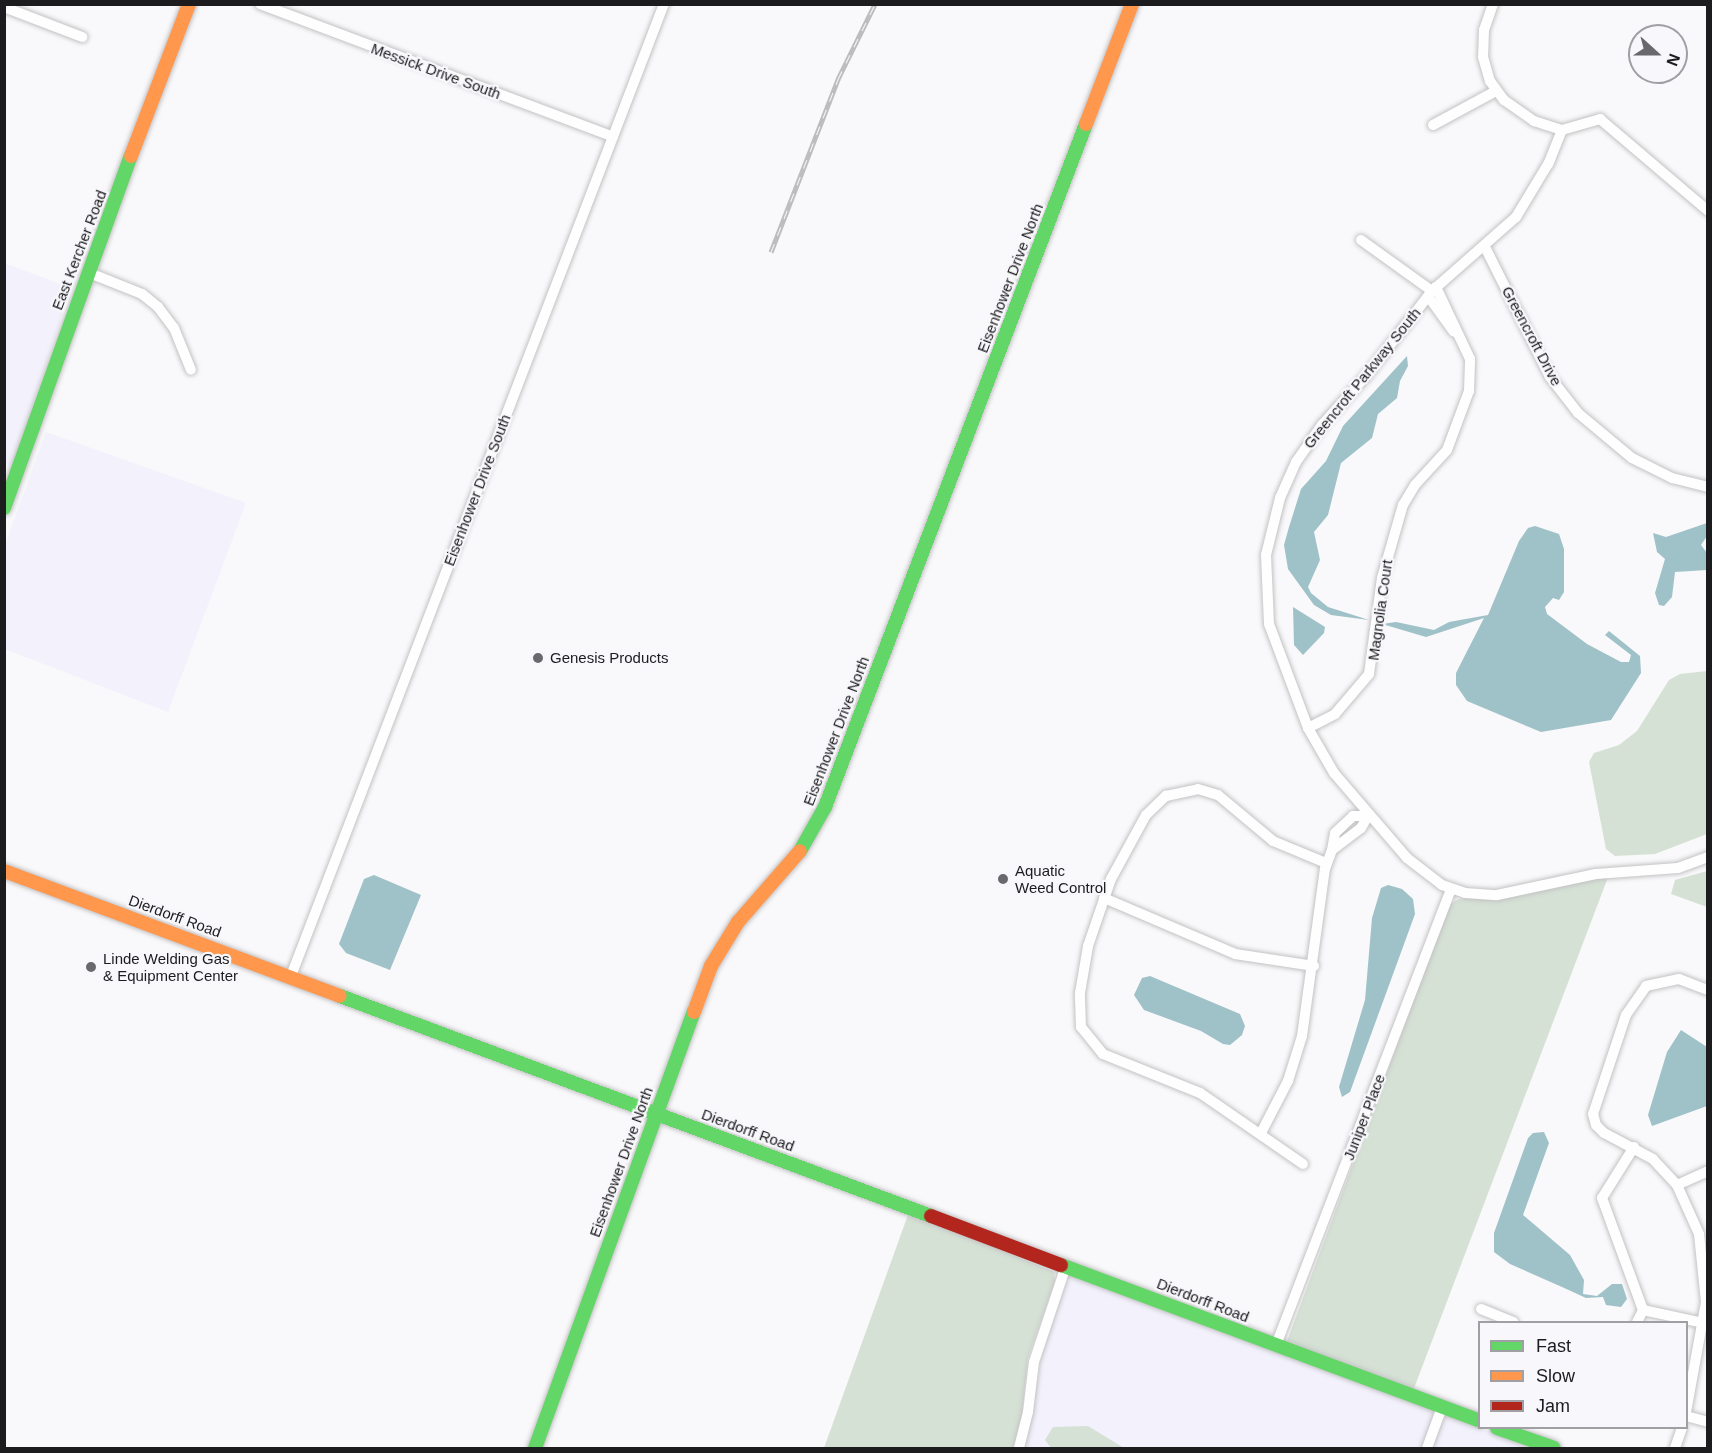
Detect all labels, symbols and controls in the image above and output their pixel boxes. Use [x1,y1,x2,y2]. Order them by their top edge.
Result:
north arrow [1628,24,1688,84]
street label: Messick Drive South [369,39,503,103]
text: N [1663,51,1683,68]
street label: East Kercher Road [48,188,110,312]
street label: Eisenhower Drive North [973,201,1047,355]
street label: Greencroft Drive [1498,283,1566,389]
street label: Greencroft Parkway South [1300,304,1424,452]
street label: Eisenhower Drive South [440,412,514,568]
street label: Magnolia Court [1364,558,1396,662]
place label: Genesis Products [550,649,668,667]
marker: Genesis Products [531,651,545,665]
street label: Eisenhower Drive North [799,654,873,808]
place label: Aquatic Weed Control [1015,861,1106,896]
marker: Aquatic Weed Control [996,872,1010,886]
street label: Dierdorff Road [126,891,224,941]
place label: Linde Welding Gas & Equipment Center [103,949,238,984]
marker: Linde Welding Gas & Equipment Center [84,960,98,974]
street label: Juniper Place [1339,1071,1389,1163]
street label: Eisenhower Drive North [585,1085,657,1239]
street label: Dierdorff Road [699,1105,797,1155]
street label: Dierdorff Road [1154,1274,1252,1326]
legend [1478,1321,1688,1429]
text: Fast [1536,1336,1571,1356]
text: Slow [1536,1366,1575,1386]
text: Jam [1536,1396,1570,1416]

